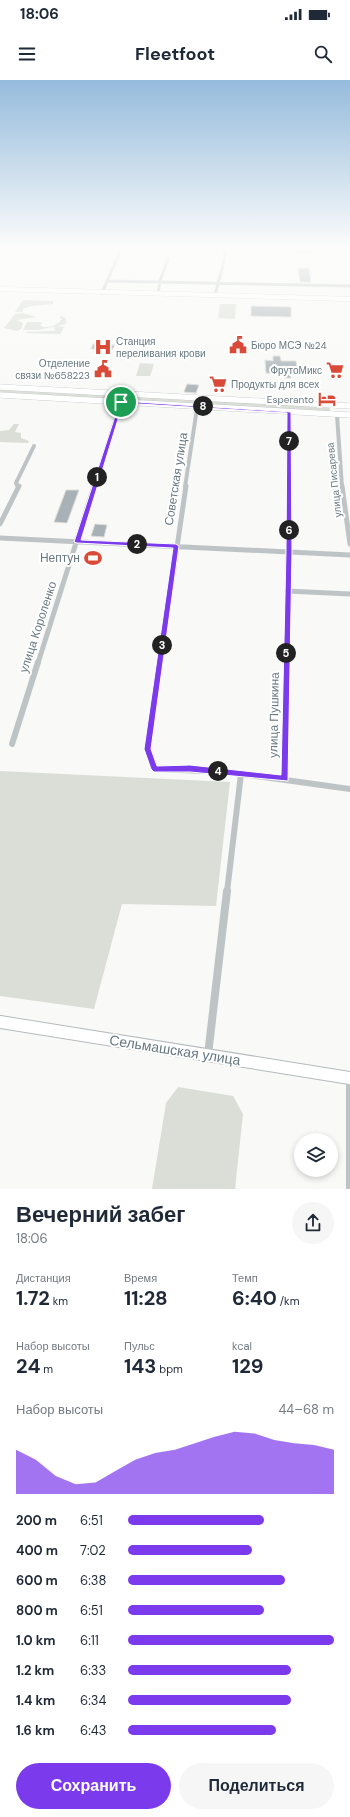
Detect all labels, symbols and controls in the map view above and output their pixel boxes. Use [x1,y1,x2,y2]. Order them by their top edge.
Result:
text: 18:06 [20,4,59,24]
text: Fleetfoot [135,42,215,66]
icon: menu [16,43,38,65]
icon: search [312,43,334,65]
place label: Станция переливания крови [116,335,206,360]
public building icon: Бюро МСЭ №24 [228,335,248,355]
hospital icon: Станция переливания крови [93,337,113,357]
place label: Бюро МСЭ №24 [251,339,327,352]
place label: Отделение связи №658223 [15,357,90,382]
public building icon: Отделение связи №658223 [93,359,113,379]
supermarket icon: ФрутоМикс [325,360,345,380]
place label: ФрутоМикс [271,364,322,377]
supermarket icon: Продукты для всех [208,374,228,394]
place label: Продукты для всех [231,378,319,391]
pin [104,385,138,419]
hotel icon: Esperanto [317,389,337,409]
icon: arrive [110,391,132,413]
place label: Esperanto [267,393,314,406]
pin: 8 [193,396,213,416]
text: 8 [200,399,206,413]
street label: Советская улица [161,431,191,527]
pin: 7 [279,431,299,451]
text: 7 [286,434,292,448]
street label: улица Писарева [324,441,344,518]
pin: 1 [87,467,107,487]
text: 1 [95,470,99,484]
pin: 6 [279,520,299,540]
text: 6 [286,523,292,537]
pin: 2 [127,534,147,554]
text: 2 [134,537,140,551]
sports icon: Нептун [83,548,103,568]
place label: Нептун [40,550,80,566]
street label: улица Короленко [16,579,60,675]
pin: 3 [152,635,172,655]
text: 3 [159,638,165,652]
pin: 5 [276,643,296,663]
text: 5 [283,646,289,660]
street label: улица Пушкина [265,672,283,758]
pin: 4 [208,761,228,781]
text: 4 [214,764,222,778]
street label: Сельмашская улица [108,1031,242,1069]
map controls [294,1133,338,1177]
button: layers [294,1133,338,1177]
text: Вечерний забег [16,1200,185,1229]
button: share [292,1202,334,1244]
text: 18:06 [16,1230,48,1247]
text: Дистанция [16,1271,71,1285]
text: Время [124,1271,157,1285]
text: Темп [232,1271,258,1285]
text: 1.72 [16,1285,50,1311]
text: 11:28 [124,1285,168,1311]
text: 6:40 [232,1285,277,1311]
text: km [50,1294,68,1308]
text: /km [277,1294,299,1308]
text: Набор высоты [16,1339,90,1353]
text: Пульс [124,1339,155,1353]
text: kcal [232,1339,252,1353]
text: 24 [16,1353,40,1379]
text: 143 [124,1353,156,1379]
text: 129 [232,1353,263,1379]
text: m [40,1362,53,1376]
text: bpm [156,1362,183,1376]
text: Набор высоты [16,1401,103,1418]
text: 44–68 m [278,1401,334,1418]
text: 200 m [16,1512,57,1529]
text: 6:51 [80,1512,103,1529]
text: 400 m [16,1542,58,1559]
text: 7:02 [80,1542,106,1559]
text: 600 m [16,1572,58,1589]
text: 6:38 [80,1572,106,1589]
text: 800 m [16,1602,58,1619]
text: 6:51 [80,1602,103,1619]
text: 1.0 km [16,1632,55,1649]
text: 6:11 [80,1632,99,1649]
text: 1.2 km [16,1662,54,1679]
text: 6:33 [80,1662,106,1679]
text: 1.4 km [16,1692,55,1709]
text: 6:34 [80,1692,106,1709]
text: 1.6 km [16,1722,55,1739]
text: 6:43 [80,1722,106,1739]
button: Сохранить [16,1763,171,1809]
button: Поделиться [179,1763,334,1809]

